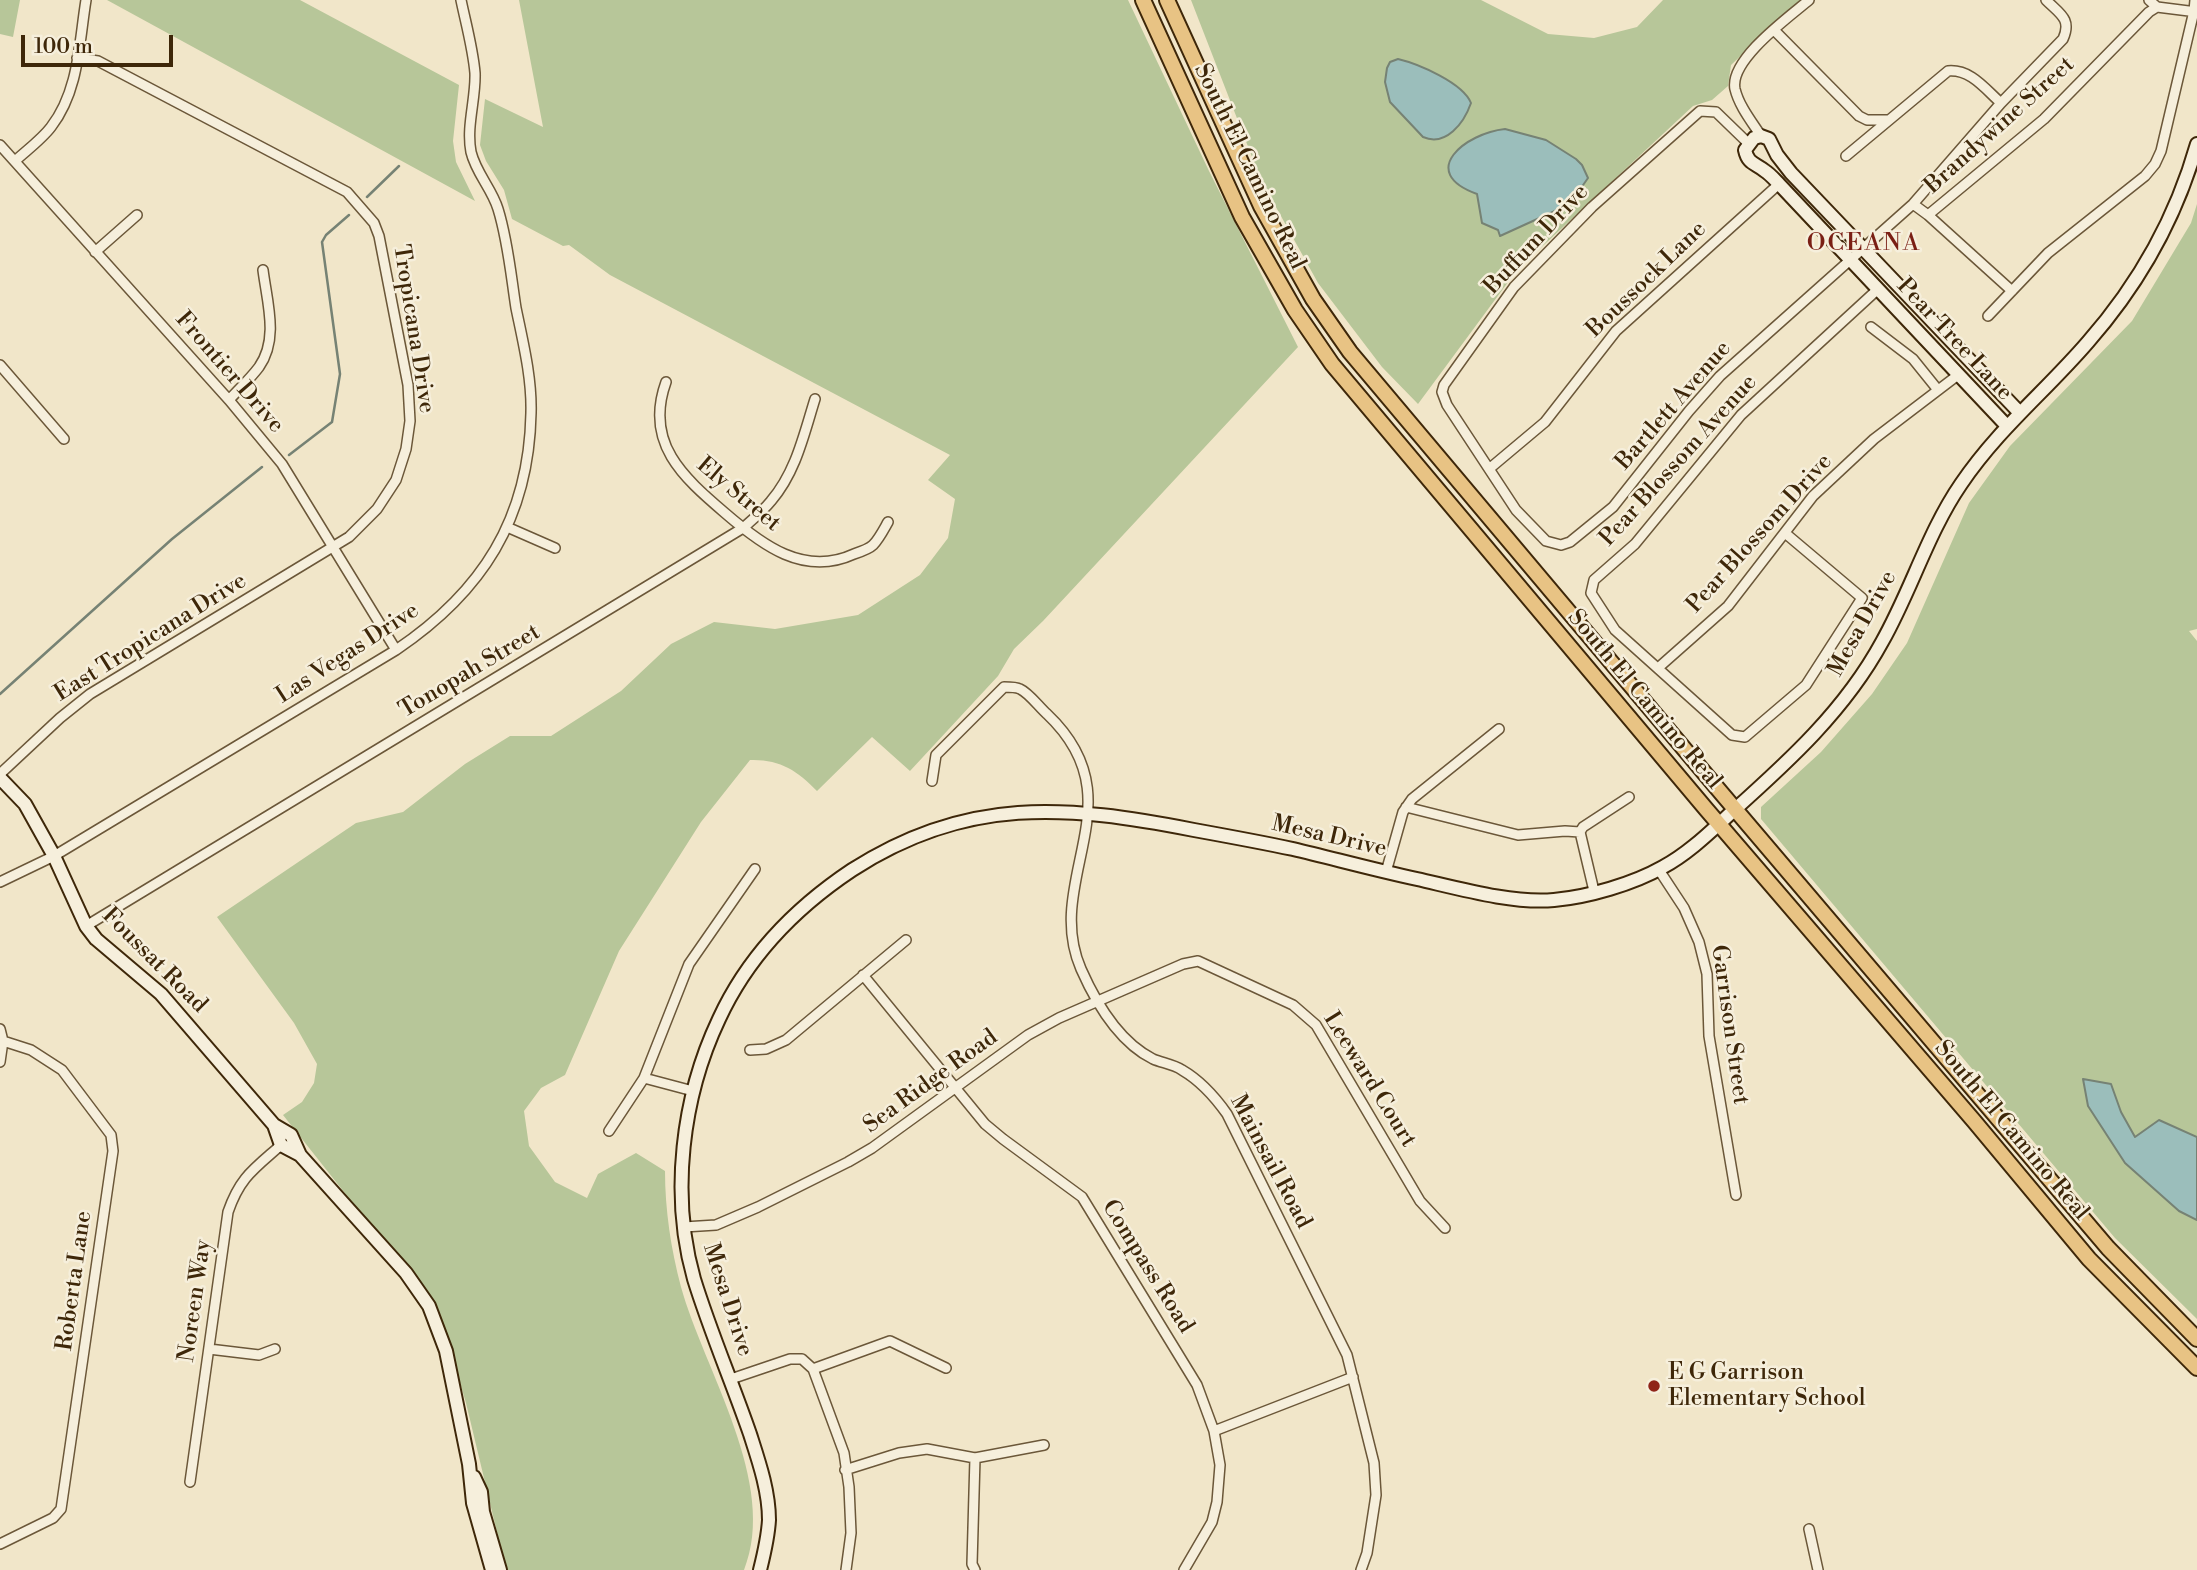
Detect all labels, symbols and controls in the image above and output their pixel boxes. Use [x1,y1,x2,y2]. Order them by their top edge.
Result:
scale bar [24,21,177,65]
text: 100 m [34,34,93,60]
street label: Brandywine Street [1920,52,2080,200]
street label: South El Camino Real [1187,59,1311,275]
street label: Buffum Drive [1479,179,1595,301]
street label: Boussock Lane [1581,216,1713,344]
district label: OCEANA [1807,230,1921,258]
street label: Tropicana Drive [386,243,440,415]
street label: Pear Tree Lane [1890,273,2018,407]
street label: Frontier Drive [169,307,289,439]
street label: Bartlett Avenue [1610,336,1738,476]
street label: Pear Blossom Avenue [1595,369,1763,553]
street label: Pear Blossom Drive [1681,449,1839,619]
street label: Ely Street [690,452,786,538]
street label: Mesa Drive [1823,566,1903,682]
street label: East Tropicana Drive [50,568,252,708]
street label: Las Vegas Drive [271,598,425,710]
street label: South El Camino Real [1561,605,1727,795]
street label: Tonopah Street [395,619,545,725]
street label: Mesa Drive [1269,810,1389,864]
street label: Foussat Road [96,903,212,1019]
street label: Garrison Street [1704,943,1754,1107]
street label: Leeward Court [1316,1007,1422,1153]
street label: Sea Ridge Road [859,1024,1003,1140]
street label: South El Camino Real [1928,1036,2094,1226]
street label: Mainsail Road [1223,1090,1317,1234]
street label: Compass Road [1095,1195,1199,1339]
street label: Roberta Lane [52,1209,98,1353]
street label: Noreen Way [174,1238,218,1364]
street label: Mesa Drive [696,1240,758,1360]
place label: E G Garrison Elementary School [1668,1359,1866,1413]
marker: E G Garrison Elementary School [1646,1378,1662,1394]

